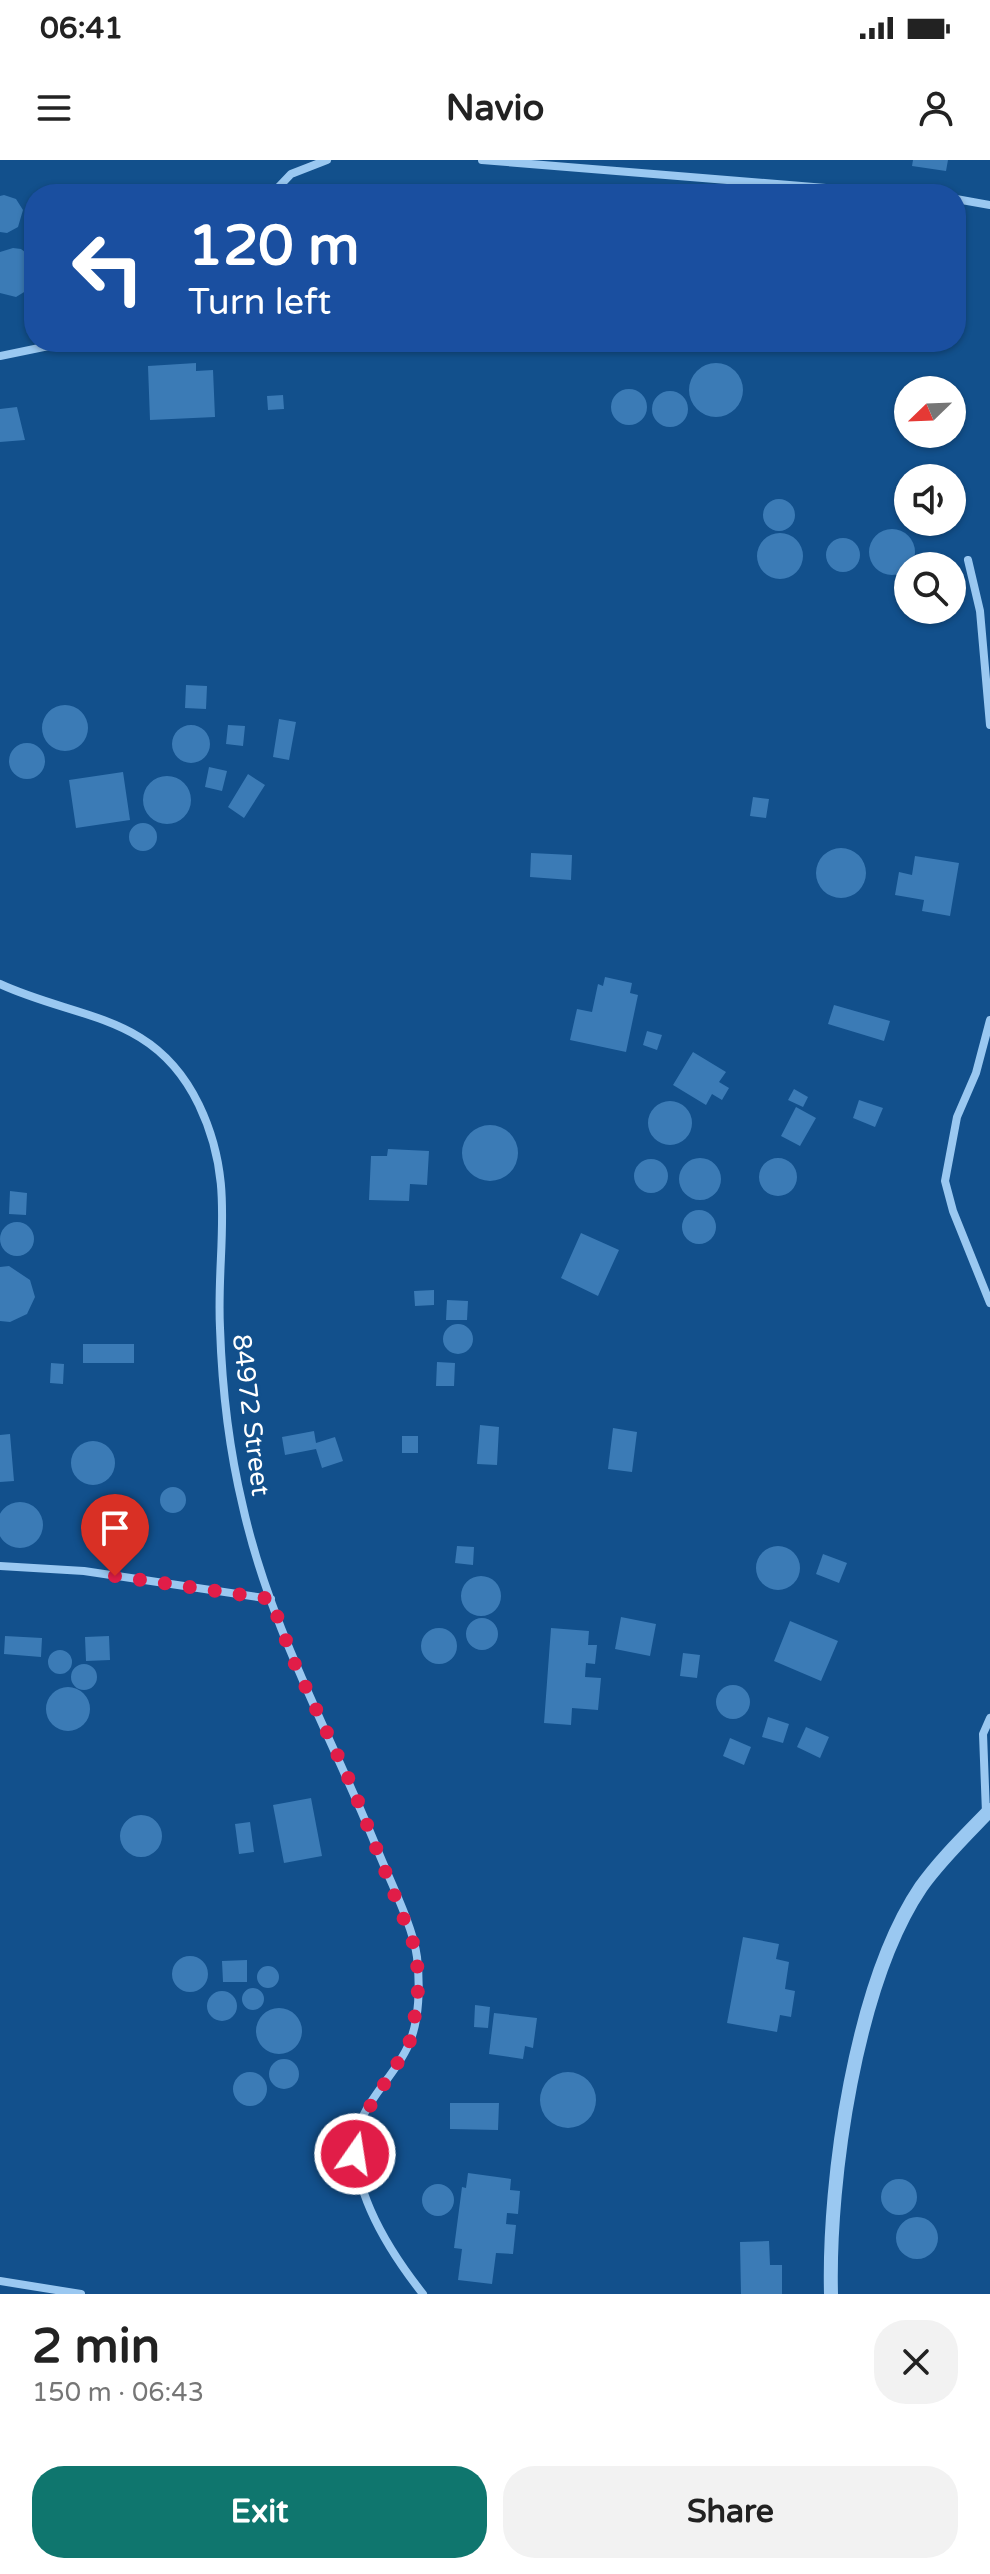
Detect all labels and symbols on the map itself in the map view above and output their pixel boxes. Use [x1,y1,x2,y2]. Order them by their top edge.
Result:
north arrow [894,376,966,448]
street label: 84972 Street [226,1332,276,1498]
pin [81,1494,149,1576]
position arrow [313,2112,397,2196]

